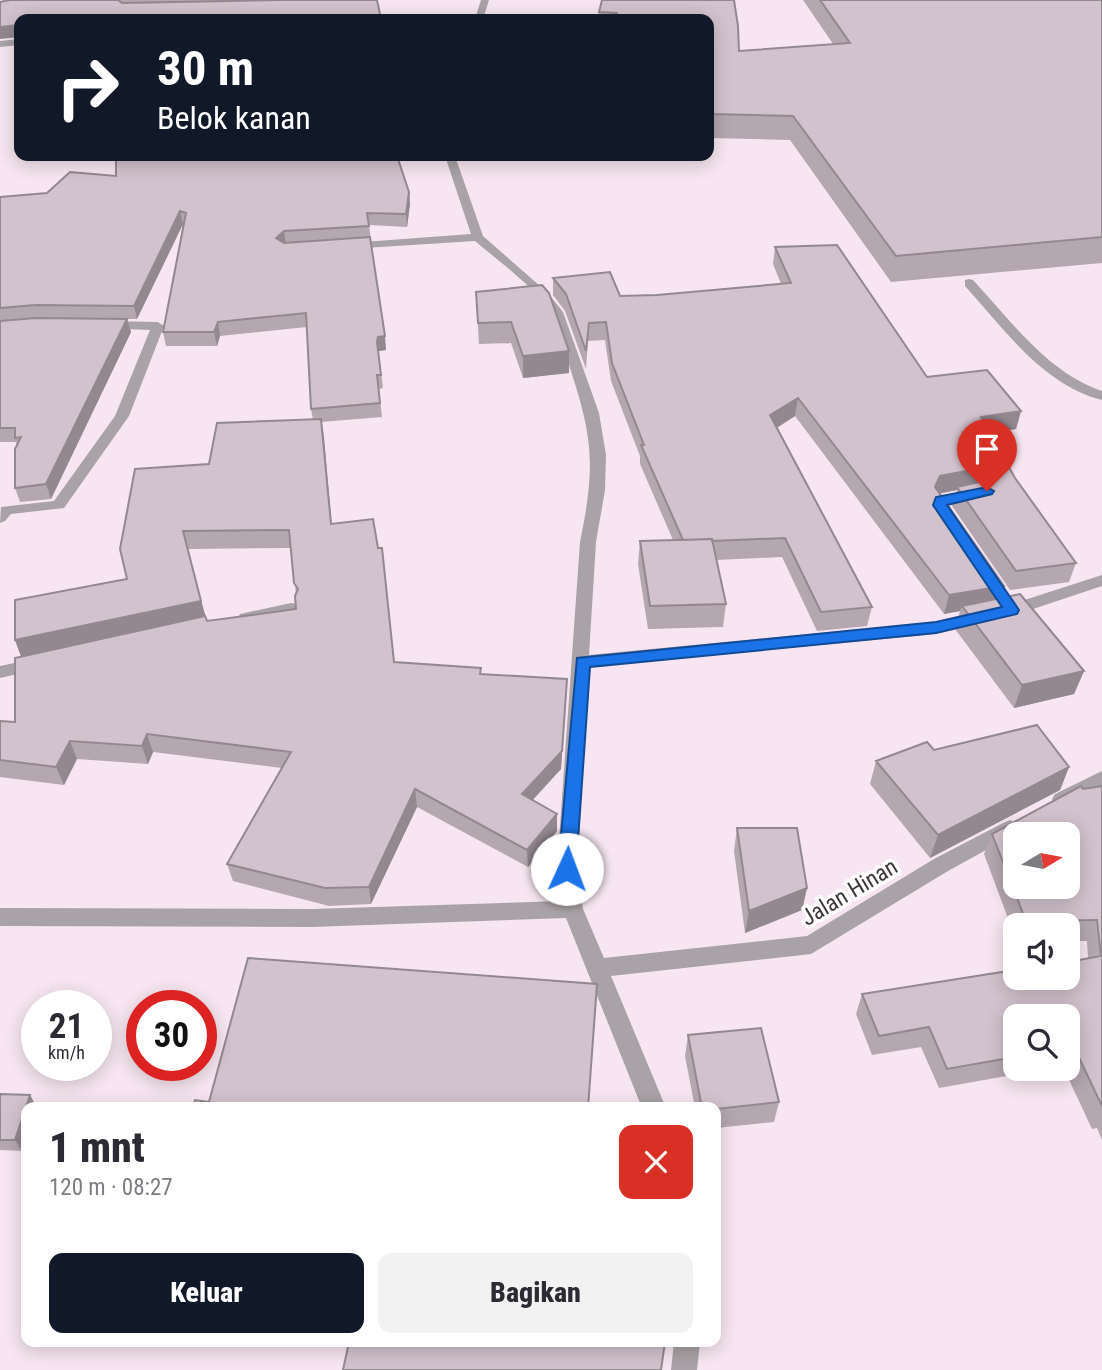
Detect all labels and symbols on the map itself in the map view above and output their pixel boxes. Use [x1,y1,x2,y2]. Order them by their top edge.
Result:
pin [957,419,1017,491]
north arrow [1003,822,1080,900]
position arrow [530,832,604,906]
street label: Jalan Hinan [796,853,902,932]
speed limit sign: 30 [126,990,217,1081]

